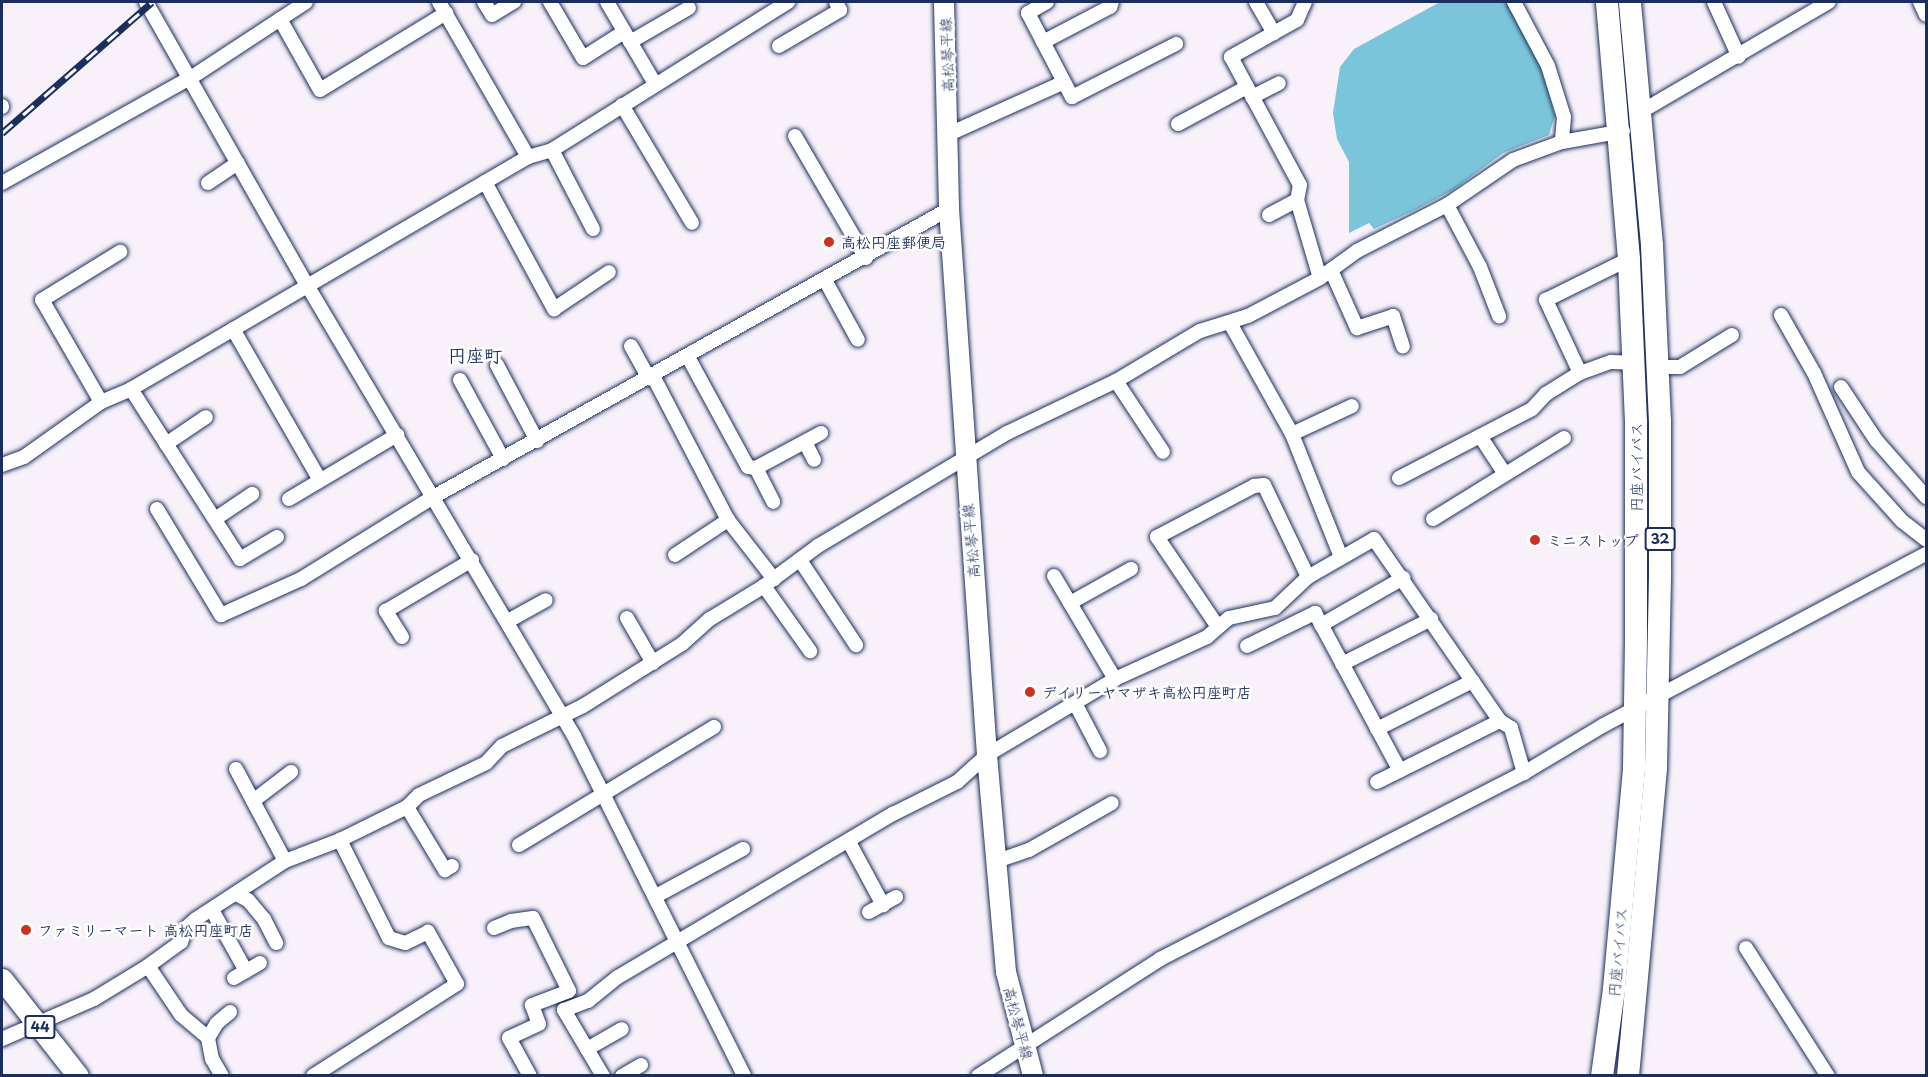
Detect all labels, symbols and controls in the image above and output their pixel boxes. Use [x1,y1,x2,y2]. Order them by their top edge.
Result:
street label: 高松琴平線 [936,17,956,93]
place label: 高松円座郵便局 [841,233,946,251]
marker: 高松円座郵便局 [822,235,836,249]
district label: 円座町 [448,344,502,366]
street label: 円座バイパス [1627,422,1645,512]
street label: 高松琴平線 [958,503,982,579]
road number: 32 [1644,528,1676,550]
place label: ミニストップ [1547,531,1637,549]
marker: ミニストップ [1528,533,1542,547]
place label: デイリーヤマザキ高松円座町店 [1042,683,1252,701]
marker: デイリーヤマザキ高松円座町店 [1023,685,1037,699]
street label: 円座バイパス [1604,906,1630,998]
place label: ファミリーマート 高松円座町店 [38,921,253,939]
marker: ファミリーマート 高松円座町店 [19,923,33,937]
street label: 高松琴平線 [1001,984,1037,1062]
road number: 44 [24,1016,57,1038]

